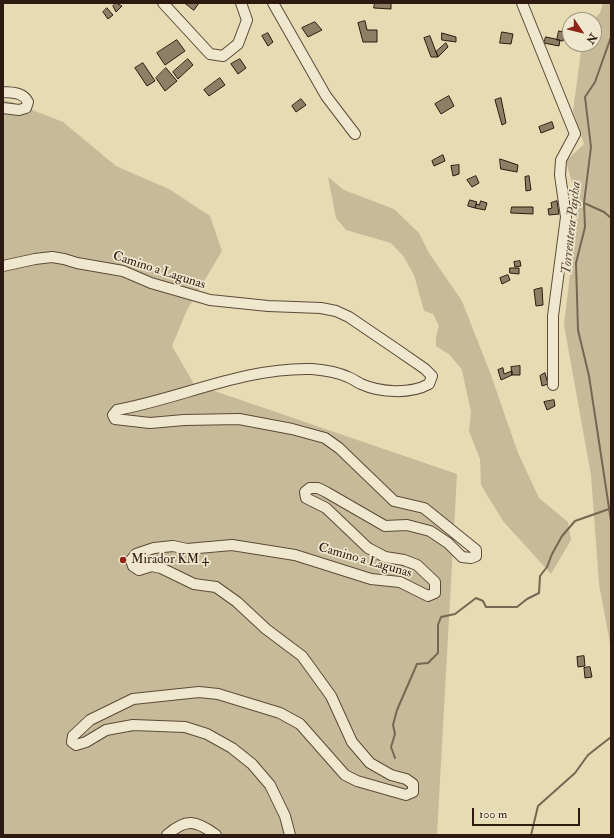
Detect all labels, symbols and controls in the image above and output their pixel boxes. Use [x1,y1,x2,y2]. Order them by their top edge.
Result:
north arrow [562,12,602,52]
text: N [583,31,600,46]
water label: Torrentera Pajcha [559,181,585,275]
street label: Camino a Lagunas [111,249,207,293]
street label: Camino a Lagunas [316,540,414,582]
place label: Mirador KM 4 [131,552,209,568]
marker: Mirador KM 4 [118,555,128,565]
scale bar [474,800,582,826]
text: 100 m [479,807,507,822]

